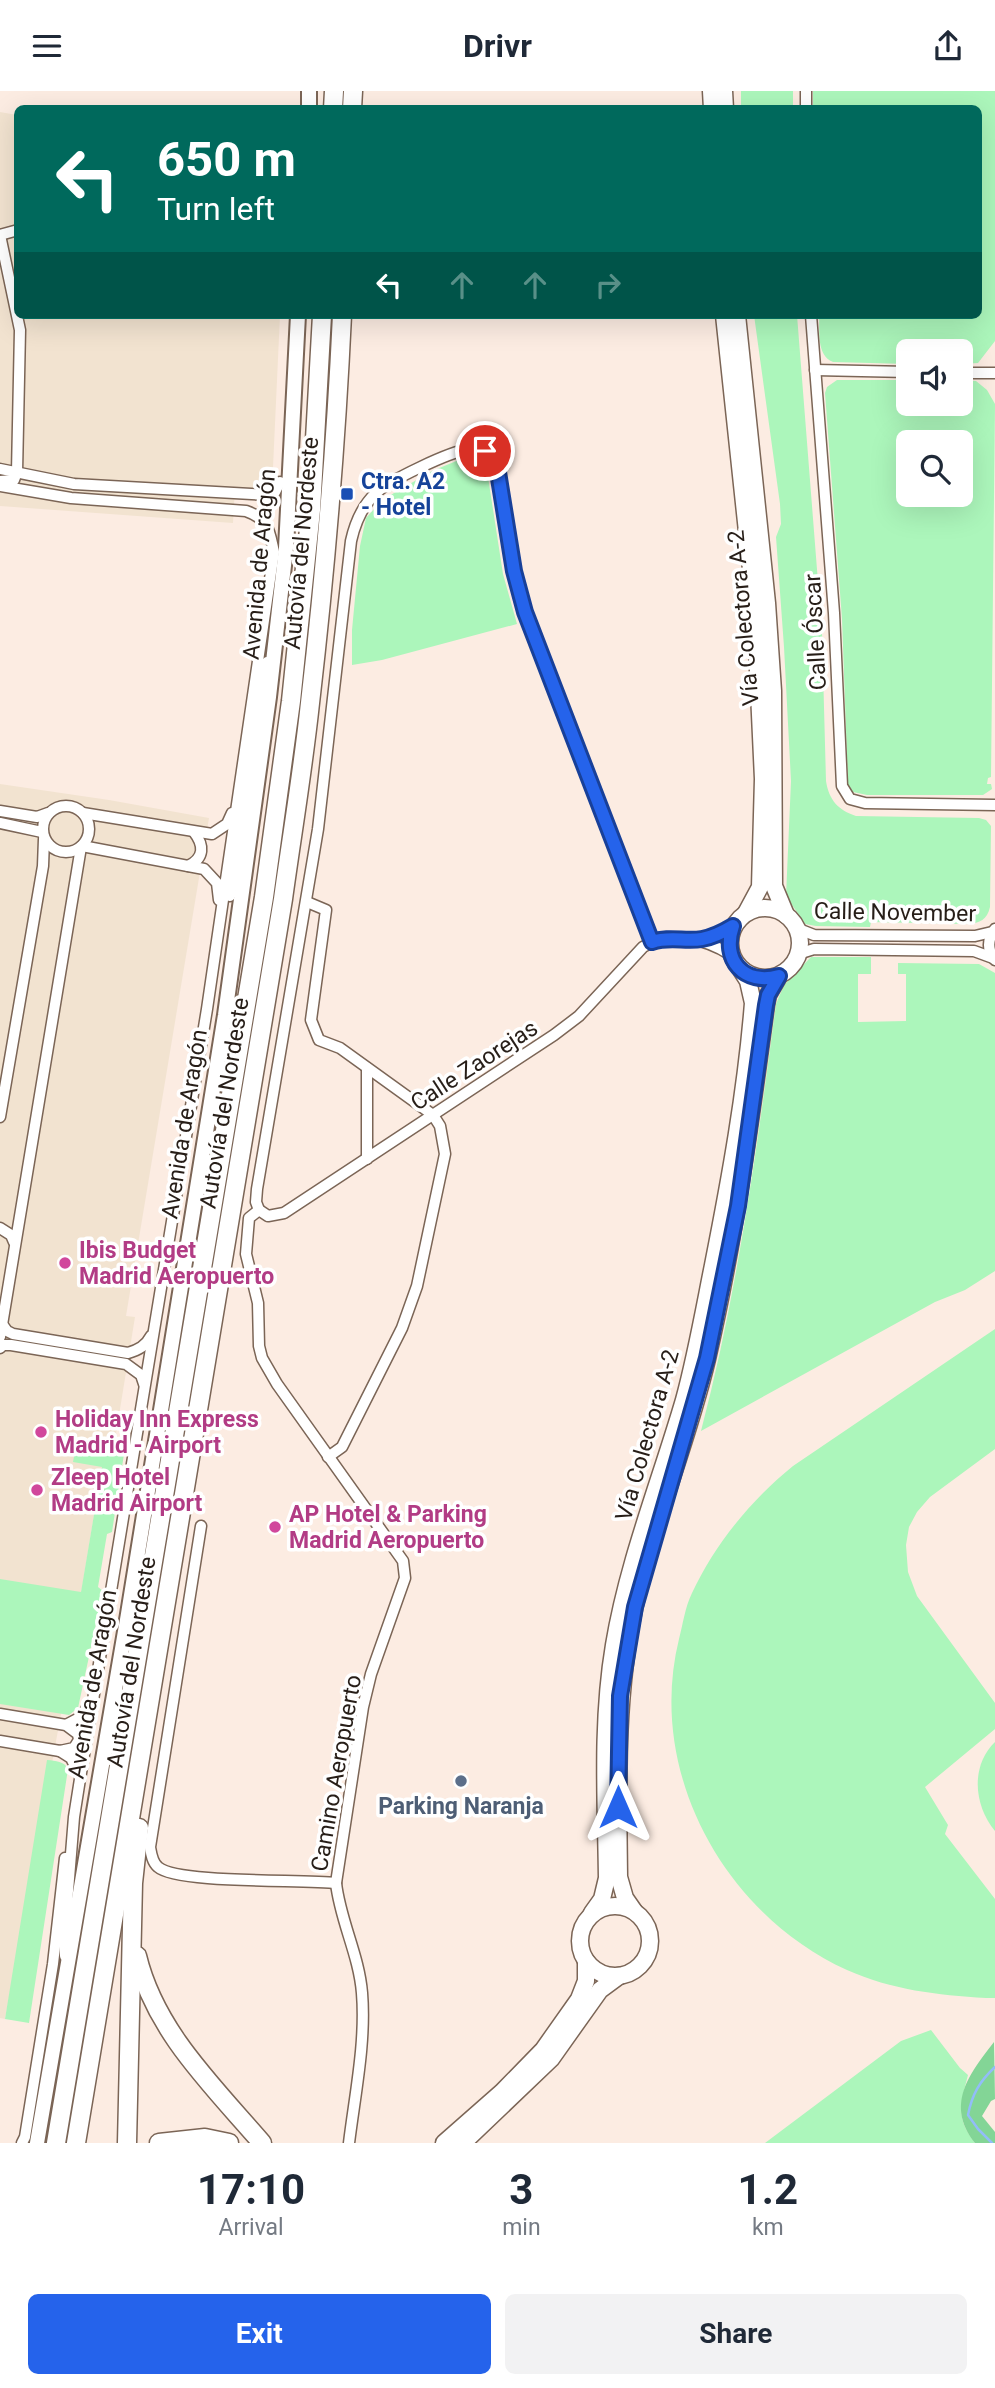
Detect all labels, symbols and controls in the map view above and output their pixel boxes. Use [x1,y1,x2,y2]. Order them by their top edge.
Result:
icon: menu [28,27,66,65]
text: Drivr [463,27,532,65]
icon: share [929,27,967,65]
text: 650 m [157,131,296,188]
icon: left [42,133,133,224]
text: Turn left [157,190,275,228]
icon: left [370,266,408,304]
icon: ahead [443,266,481,304]
icon: ahead [516,266,554,304]
icon: right [589,266,627,304]
map controls [896,339,973,507]
button: sound [896,339,973,416]
pin [455,421,515,481]
button: search [896,430,973,507]
icon: arrive [466,432,504,470]
street label: Autovía del Nordeste [279,436,324,650]
street label: Avenida de Aragón [238,467,281,661]
place label: Ctra. A2 - Hotel [361,468,445,521]
marker: Ctra. A2 - Hotel [339,486,355,502]
street label: Vía Colectora A-2 [722,529,765,707]
street label: Calle Óscar [798,573,832,691]
street label: Calle November [814,898,977,927]
street label: Autovía del Nordeste [194,996,255,1210]
street label: Calle Zaorejas [406,1014,543,1116]
street label: Avenida de Aragón [156,1027,213,1221]
place label: Ibis Budget Madrid Aeropuerto [79,1237,274,1290]
marker: Ibis Budget Madrid Aeropuerto [57,1255,73,1271]
street label: Vía Colectora A-2 [610,1346,685,1524]
place label: Holiday Inn Express Madrid - Airport [55,1406,259,1459]
marker: Holiday Inn Express Madrid - Airport [33,1424,49,1440]
place label: Zleep Hotel Madrid Airport [51,1464,202,1517]
marker: Zleep Hotel Madrid Airport [29,1482,45,1498]
place label: AP Hotel & Parking Madrid Aeropuerto [289,1501,487,1554]
marker: AP Hotel & Parking Madrid Aeropuerto [267,1519,283,1535]
street label: Autovía del Nordeste [101,1555,162,1769]
street label: Avenida de Aragón [63,1587,122,1781]
street label: Camino Aeropuerto [306,1673,367,1874]
position arrow [581,1770,655,1844]
marker: Parking Naranja [453,1773,469,1789]
place label: Parking Naranja [378,1793,544,1820]
text: 17:10 [197,2165,305,2214]
text: 3 [509,2165,533,2214]
text: 1.2 [738,2165,798,2214]
text: Arrival [218,2214,284,2241]
text: min [502,2214,541,2241]
text: km [752,2214,784,2241]
button: Exit [28,2294,491,2374]
button: Share [505,2294,967,2374]

